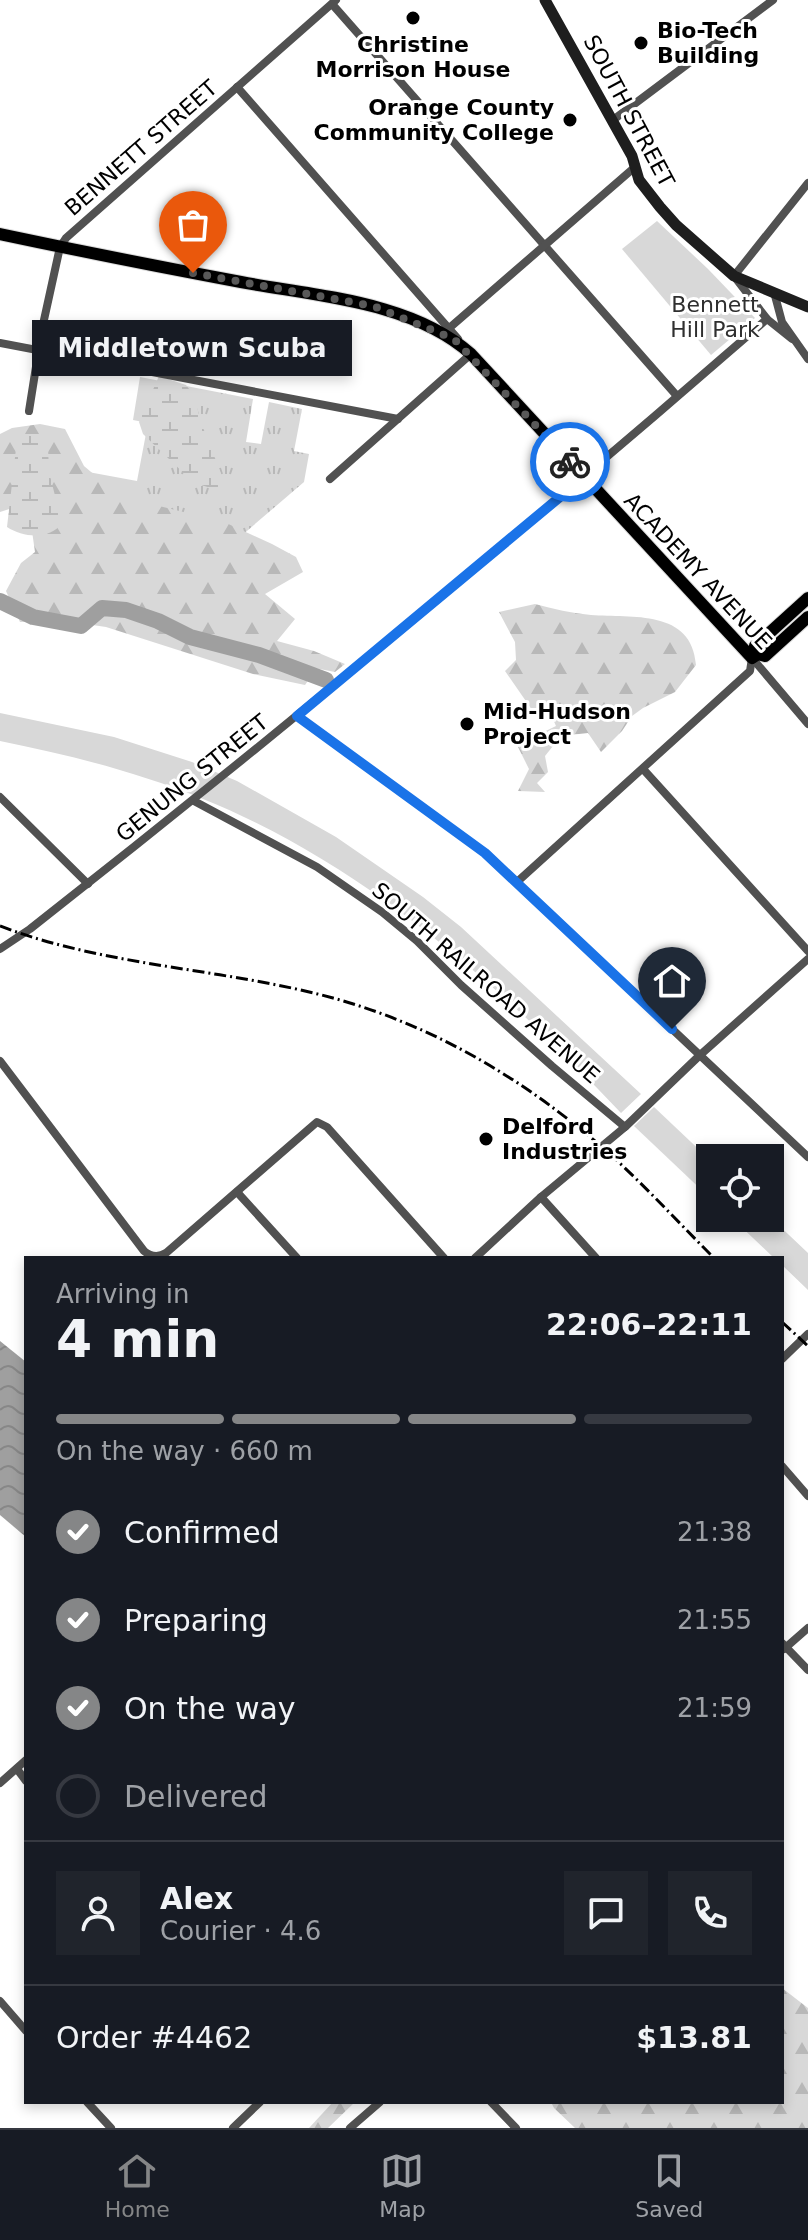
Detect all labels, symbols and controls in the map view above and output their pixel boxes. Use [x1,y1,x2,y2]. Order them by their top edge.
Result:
marker: Christine Morrison House [404,9,422,27]
place label: Bio-Tech Building [657,18,759,68]
street label: SOUTH STREET [578,31,680,192]
place label: Christine Morrison House [316,32,510,82]
marker: Bio-Tech Building [632,34,650,52]
street label: BENNETT STREET [60,75,223,221]
place label: Orange County Community College [314,95,554,145]
marker: Orange County Community College [561,111,579,129]
pin [159,191,227,273]
icon: bag [171,203,215,247]
park label: Bennett Hill Park [670,292,760,342]
callout: Middletown Scuba [33,321,353,377]
text: Middletown Scuba [57,333,327,363]
courier [530,422,610,502]
icon: bike [548,440,592,484]
street label: ACADEMY AVENUE [619,488,777,654]
place label: Mid-Hudson Project [483,699,631,749]
street label: GENUNG STREET [111,709,273,847]
marker: Mid-Hudson Project [458,715,476,733]
street label: SOUTH RAILROAD AVENUE [367,878,605,1088]
pin [638,947,706,1029]
icon: home [650,959,694,1003]
place label: Delford Industries [502,1114,627,1164]
marker: Delford Industries [477,1130,495,1148]
map controls [696,1144,784,1232]
button: locate [696,1144,784,1232]
text: Arriving in [56,1279,190,1309]
text: 22:06–22:11 [546,1307,752,1342]
text: 4 min [56,1309,219,1369]
text: On the way · 660 m [56,1436,313,1466]
icon: check [56,1510,100,1554]
text: Confirmed [124,1515,280,1550]
text: 21:38 [677,1517,752,1547]
icon: check [56,1598,100,1642]
text: Preparing [124,1603,268,1638]
text: 21:55 [677,1605,752,1635]
icon: check [56,1686,100,1730]
text: On the way [124,1691,296,1726]
text: 21:59 [677,1693,752,1723]
text: Delivered [124,1779,268,1814]
button: person [56,1871,140,1955]
button: chat [564,1871,648,1955]
button: phone [668,1871,752,1955]
text: Alex [160,1881,233,1916]
text: Courier · 4.6 [160,1916,321,1946]
text: Order #4462 [56,2020,252,2055]
text: $13.81 [636,2020,752,2055]
tab: Home [105,2149,170,2222]
tab: Map [379,2149,426,2222]
tab: Saved [635,2149,703,2222]

